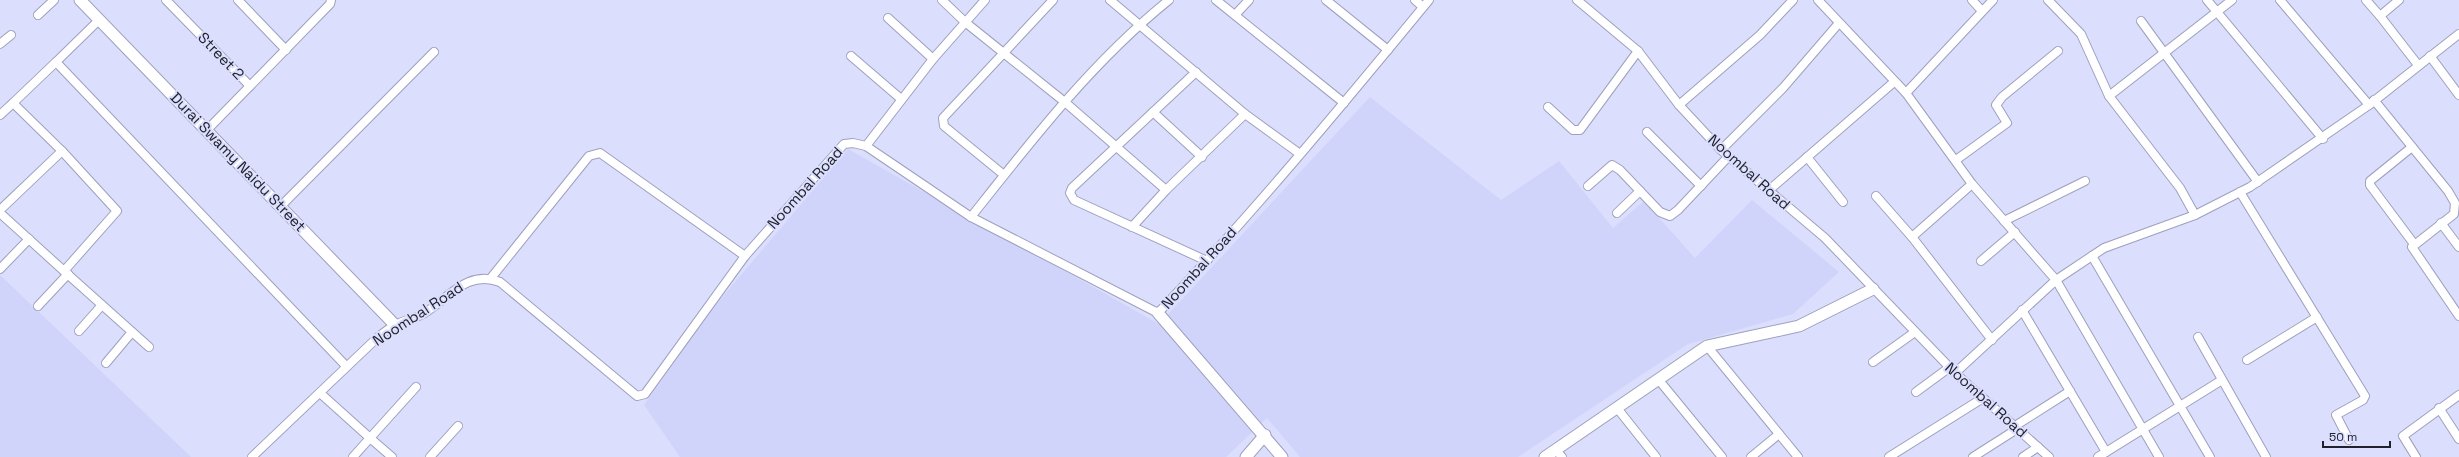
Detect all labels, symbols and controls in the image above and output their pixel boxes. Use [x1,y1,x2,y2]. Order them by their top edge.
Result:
street label: Street 2 [194,28,249,83]
street label: Durai Swamy Naidu Street [167,88,310,236]
street label: Noombal Road [1704,130,1794,213]
street label: Noombal Road [763,143,846,233]
street label: Noombal Road [1157,223,1240,313]
street label: Noombal Road [369,277,467,350]
street label: Noombal Road [1941,358,2031,441]
scale bar [2323,423,2390,449]
text: 50 m [2329,429,2357,445]

